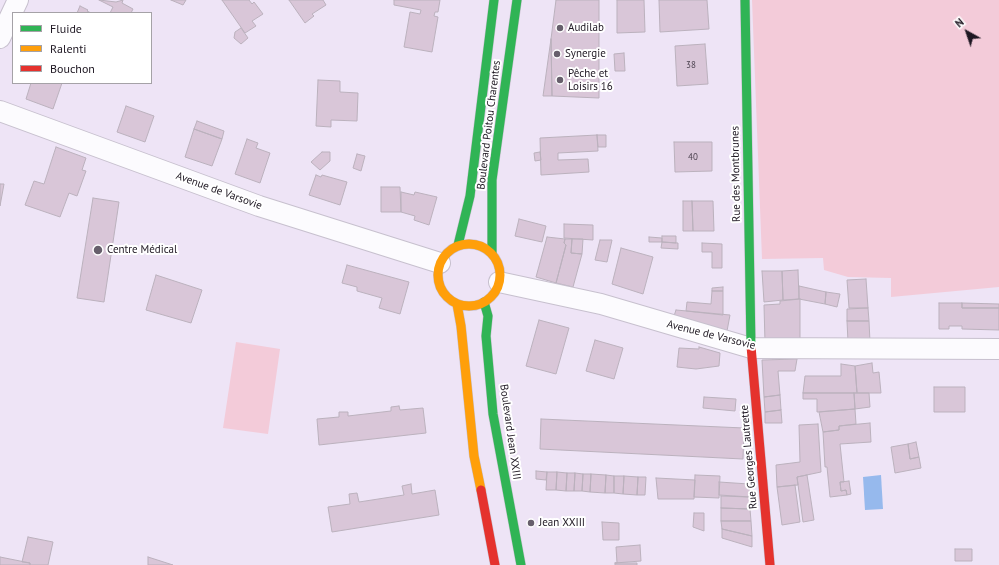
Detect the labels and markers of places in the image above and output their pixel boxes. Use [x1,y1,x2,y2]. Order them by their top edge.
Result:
place label: Audilab [568,21,604,35]
marker: Audilab [555,23,565,33]
place label: Synergie [565,47,606,61]
marker: Synergie [552,49,562,59]
place label: Pêche et Loisirs 16 [568,67,613,93]
marker: Pêche et Loisirs 16 [555,75,565,85]
place label: Centre Médical [107,243,177,257]
marker: Centre Médical [92,244,104,256]
place label: Jean XXIII [539,516,585,530]
marker: Jean XXIII [526,518,536,528]

